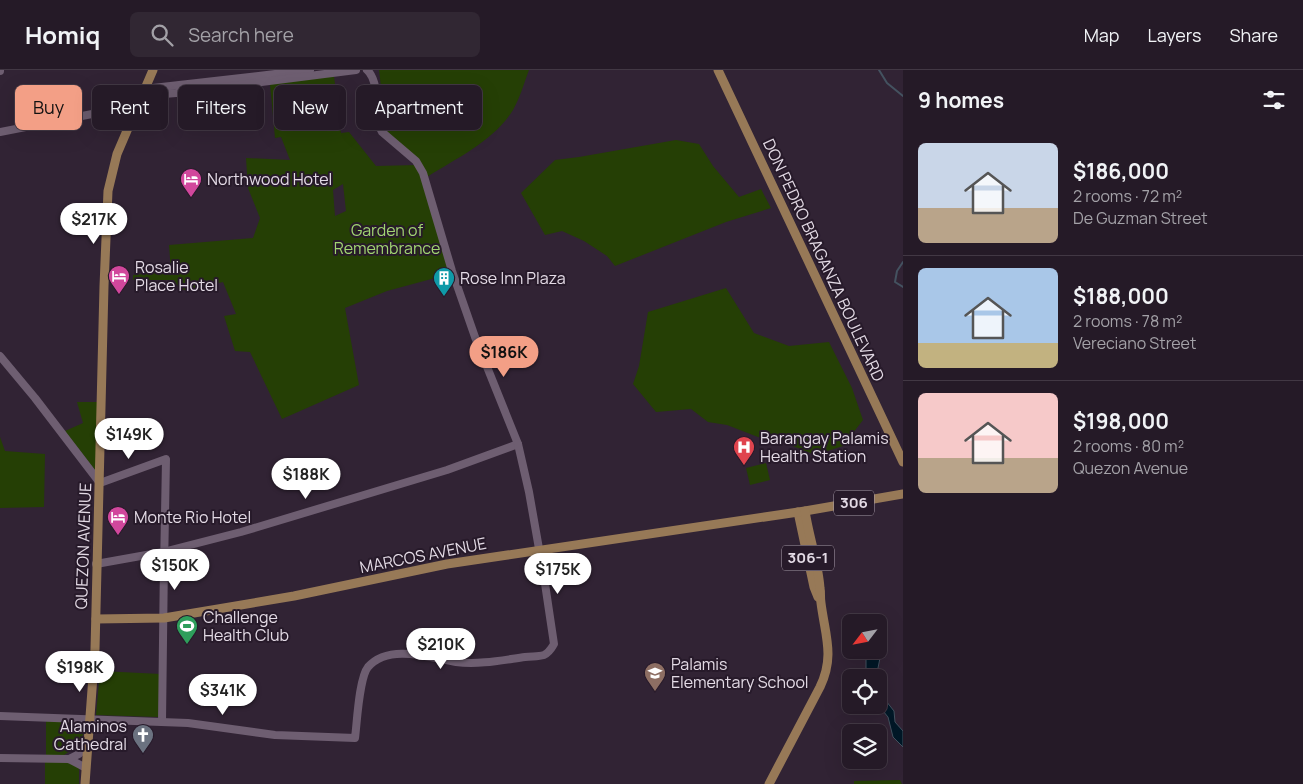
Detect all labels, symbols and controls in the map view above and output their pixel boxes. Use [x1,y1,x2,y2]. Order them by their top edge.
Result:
search box [130,12,480,57]
text: Homiq [25,18,100,51]
icon: search [148,21,176,49]
text: Search here [188,22,294,48]
text: Map [1084,23,1119,47]
text: Layers [1147,23,1201,47]
text: Share [1229,23,1278,47]
chip: Buy [15,85,82,130]
chip: Rent [92,85,168,130]
chip: Filters [178,85,264,130]
chip: New [274,85,346,130]
chip: Apartment [356,85,482,130]
text: 9 homes [918,86,1004,114]
icon: filters [1260,86,1288,114]
street label: DON PEDRO BRAGANZA BOULEVARD [758,135,890,385]
text: $186,000 [1073,157,1169,185]
icon: home [958,163,1018,223]
hotel icon: Northwood Hotel [179,167,203,198]
place label: Northwood Hotel [207,168,332,190]
text: 2 rooms · 72 m² [1073,185,1182,207]
pin: $217K [59,202,129,245]
text: De Guzman Street [1073,207,1208,229]
text: $217K [71,208,117,230]
park label: Garden of Remembrance [334,219,440,259]
place label: Rosalie Place Hotel [135,256,218,296]
hotel icon: Rosalie Place Hotel [107,264,131,295]
building icon: Rose Inn Plaza [432,266,456,297]
place label: Rose Inn Plaza [460,267,566,289]
text: $188,000 [1073,282,1169,310]
icon: home [958,288,1018,348]
text: 2 rooms · 78 m² [1073,310,1182,332]
text: Vereciano Street [1073,332,1196,354]
pin: $186K [469,336,539,378]
text: $186K [480,341,528,363]
text: $198,000 [1073,407,1169,435]
icon: home [958,413,1018,473]
pin: $149K [94,418,164,460]
text: $149K [106,423,152,445]
place label: Barangay Palamis Health Station [760,427,889,467]
hospital icon: Barangay Palamis Health Station [732,435,756,466]
text: 2 rooms · 80 m² [1073,435,1184,457]
text: Quezon Avenue [1073,457,1188,479]
pin: $188K [271,458,341,500]
text: $188K [282,463,330,485]
street label: QUEZON AVENUE [70,482,96,610]
road number: 306 [834,490,874,516]
hotel icon: Monte Rio Hotel [106,505,130,536]
place label: Monte Rio Hotel [134,506,251,528]
street label: MARCOS AVENUE [358,532,488,578]
road number: 306-1 [782,546,834,570]
pin: $150K [140,548,210,591]
pin: $175K [523,552,593,595]
text: $150K [151,554,199,576]
text: $175K [535,558,581,580]
place label: Challenge Health Club [203,606,289,646]
sports icon: Challenge Health Club [175,614,199,645]
north arrow [842,614,888,659]
map controls [842,614,887,769]
pin: $210K [406,628,476,670]
text: $210K [417,633,465,655]
pin: $198K [45,650,115,693]
place label: Palamis Elementary School [671,653,809,693]
text: $198K [56,656,104,678]
school or university icon: Palamis Elementary School [643,661,667,692]
button: locate [842,669,887,714]
pin: $341K [188,674,258,716]
text: $341K [200,679,246,701]
place label: Alaminos Cathedral [54,715,127,755]
church icon: Alaminos Cathedral [131,723,155,754]
button: layers [842,724,887,769]

